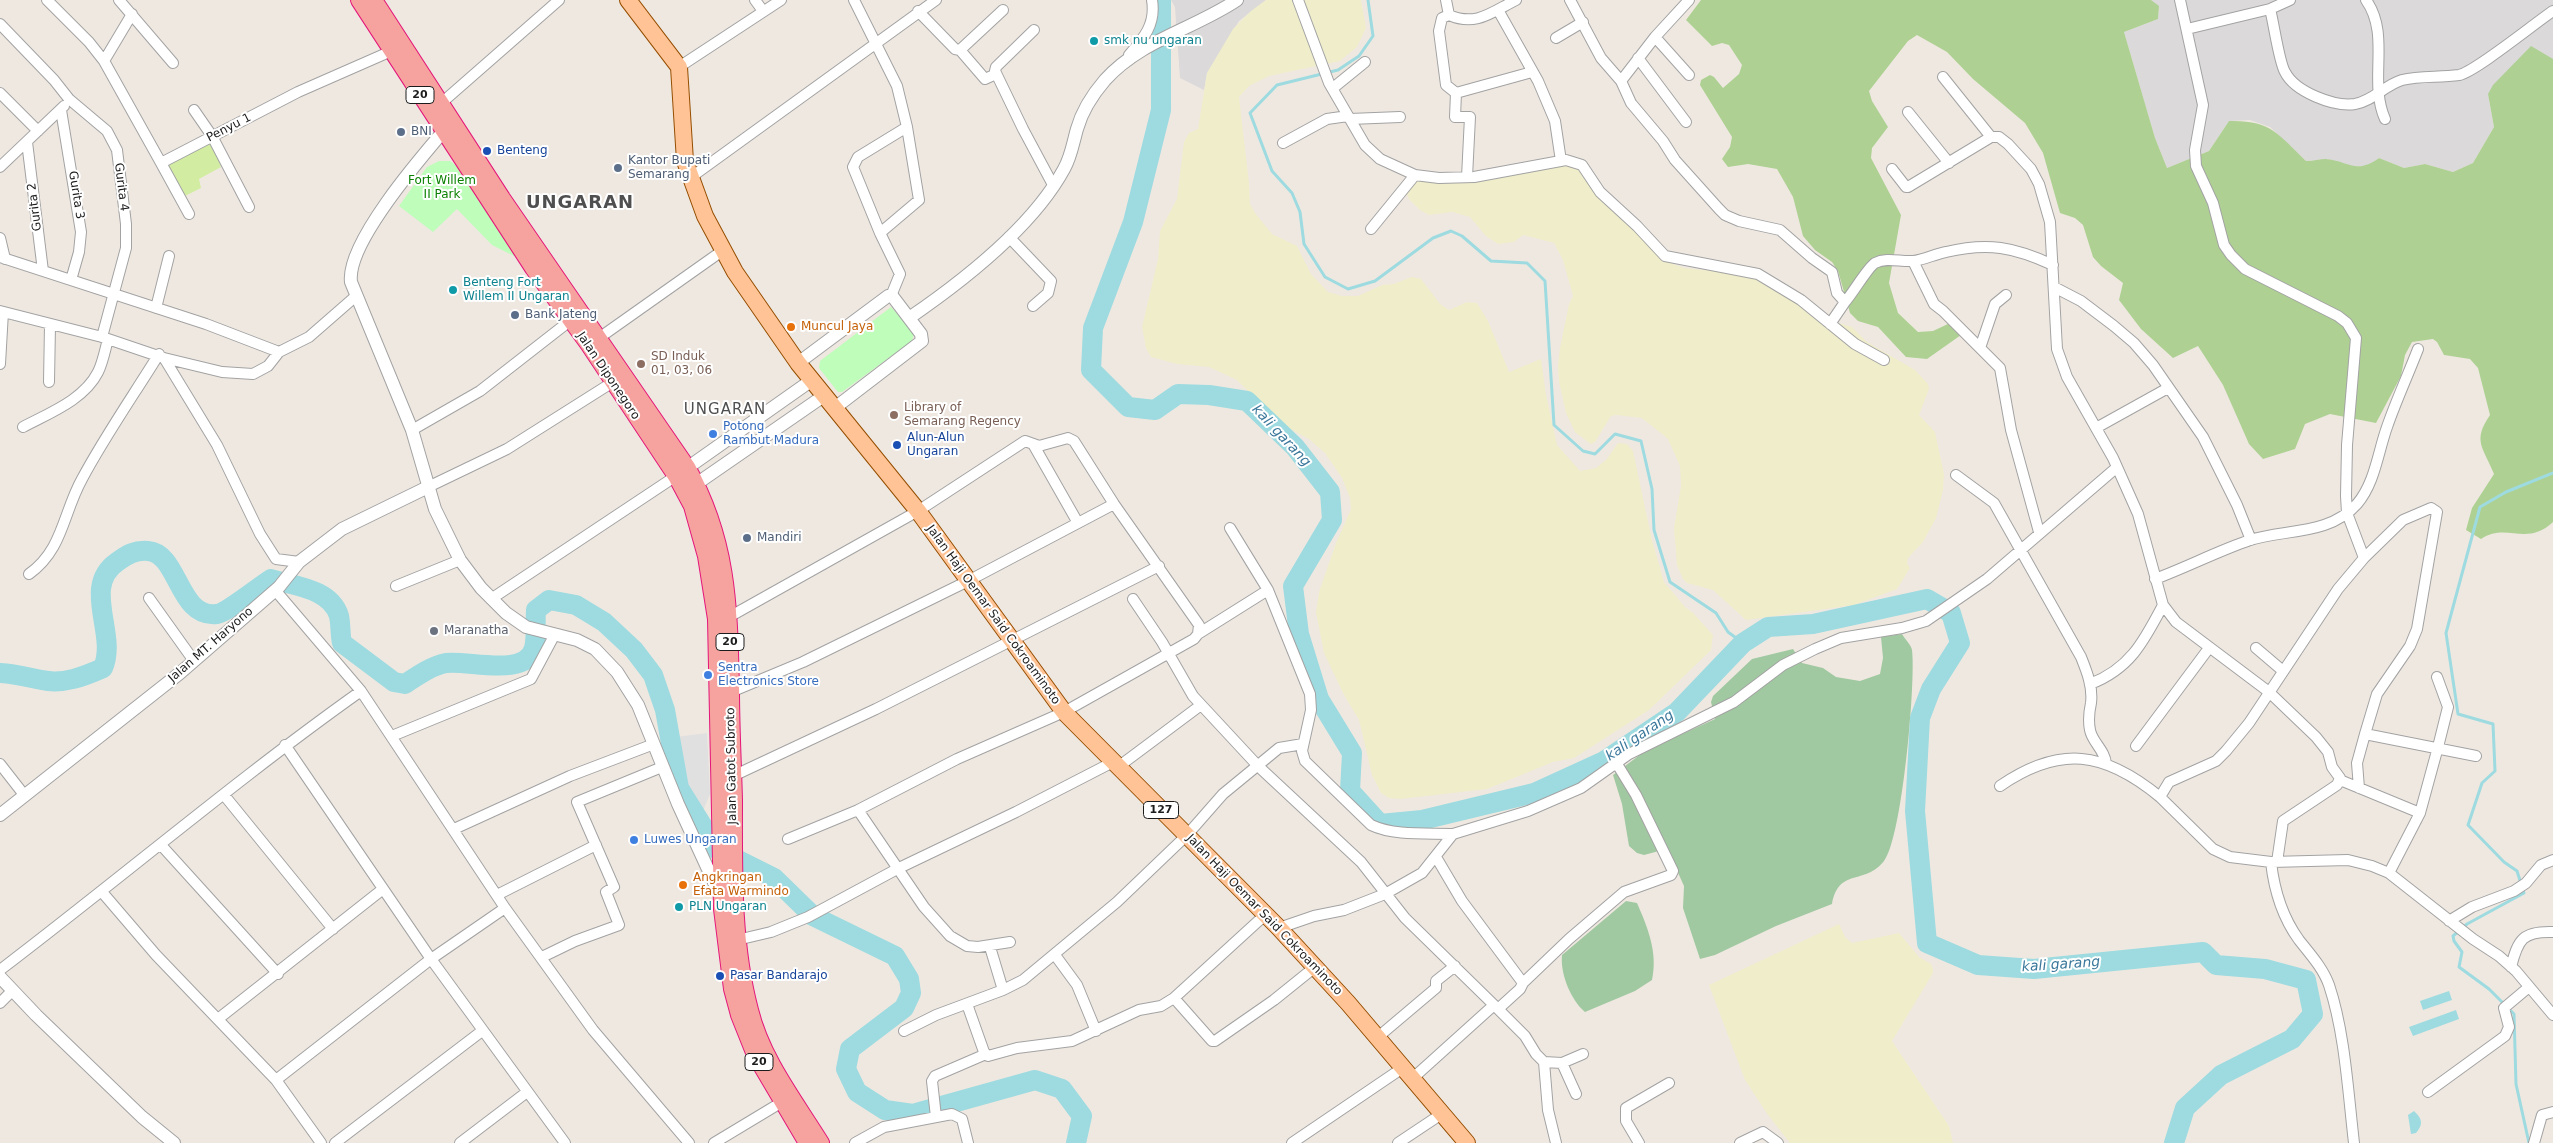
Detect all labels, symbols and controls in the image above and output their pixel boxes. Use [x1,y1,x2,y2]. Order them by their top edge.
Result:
place label: smk nu ungaran [1104,34,1202,48]
marker: smk nu ungaran [1088,35,1100,47]
road number: 20 [406,86,434,104]
street label: Penyu 1 [204,111,254,145]
place label: BNI [411,125,432,139]
marker: BNI [395,126,407,138]
place label: Benteng [497,144,548,158]
marker: Benteng [481,145,493,157]
place label: Kantor Bupati Semarang [628,154,710,182]
street label: Gurita 4 [111,162,131,212]
marker: Kantor Bupati Semarang [612,162,624,174]
street label: Gurita 3 [65,170,87,220]
park label: Fort Willem II Park [408,174,476,202]
street label: Gurita 2 [25,182,45,232]
district label: UNGARAN [525,192,635,214]
place label: Benteng Fort Willem II Ungaran [463,276,570,304]
marker: Benteng Fort Willem II Ungaran [447,284,459,296]
place label: Bank Jateng [525,308,597,322]
marker: Bank Jateng [509,309,521,321]
place label: Muncul Jaya [801,320,873,334]
marker: Muncul Jaya [785,321,797,333]
street label: Jalan Diponegoro [573,329,643,423]
place label: SD Induk 01, 03, 06 [651,350,712,378]
marker: SD Induk 01, 03, 06 [635,358,647,370]
district label: UNGARAN [683,401,767,419]
place label: Library of Semarang Regency [904,401,1021,429]
water label: kali garang [1248,402,1314,470]
marker: Library of Semarang Regency [888,409,900,421]
place label: Potong Rambut Madura [723,420,819,448]
marker: Potong Rambut Madura [707,428,719,440]
place label: Alun-Alun Ungaran [907,431,965,459]
marker: Alun-Alun Ungaran [891,439,903,451]
street label: Jalan Haji Oemar Said Cokroaminoto [923,522,1063,708]
place label: Mandiri [757,531,802,545]
marker: Mandiri [741,532,753,544]
street label: Jalan MT. Haryono [166,604,256,686]
place label: Maranatha [444,624,509,638]
marker: Maranatha [428,625,440,637]
road number: 20 [716,634,744,650]
place label: Sentra Electronics Store [718,661,819,689]
marker: Sentra Electronics Store [702,669,714,681]
street label: Jalan Gatot Subroto [724,707,740,825]
water label: kali garang [1603,707,1677,765]
road number: 127 [1144,802,1178,818]
street label: Jalan Haji Oemar Said Cokroaminoto [1183,831,1345,999]
place label: Luwes Ungaran [644,833,737,847]
marker: Luwes Ungaran [628,834,640,846]
place label: Angkringan Efata Warmindo [693,871,789,899]
marker: Angkringan Efata Warmindo [677,879,689,891]
place label: PLN Ungaran [689,900,767,914]
marker: PLN Ungaran [673,901,685,913]
water label: kali garang [2021,954,2101,976]
place label: Pasar Bandarajo [730,969,828,983]
marker: Pasar Bandarajo [714,970,726,982]
road number: 20 [745,1054,773,1070]

